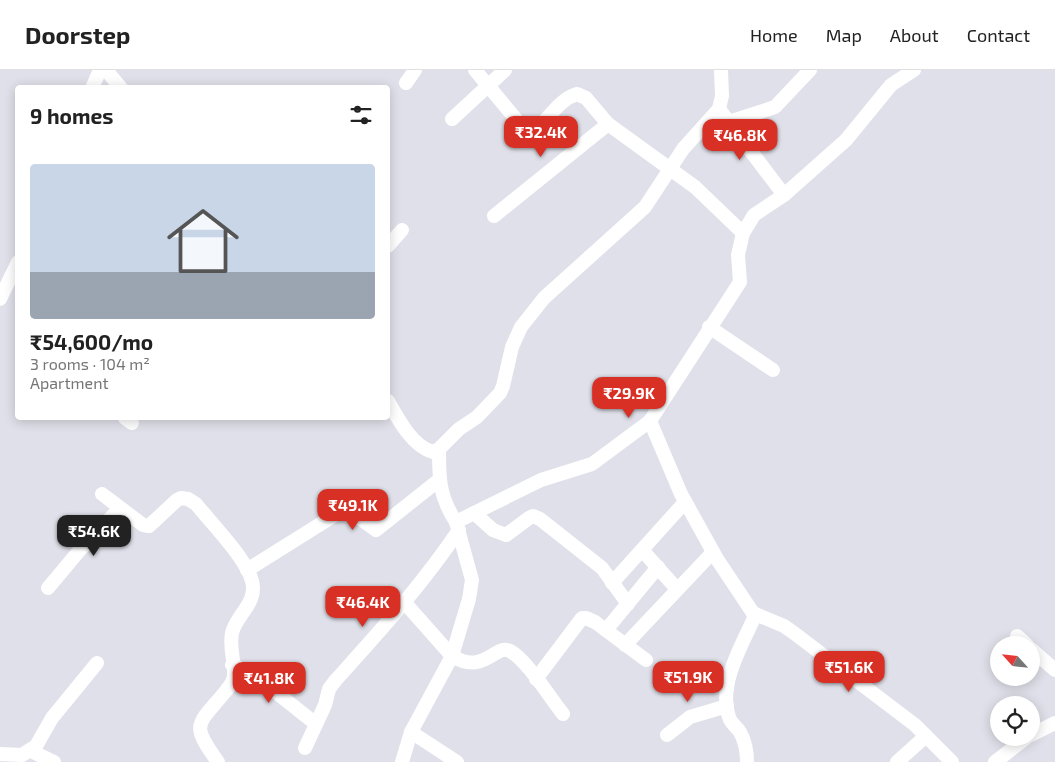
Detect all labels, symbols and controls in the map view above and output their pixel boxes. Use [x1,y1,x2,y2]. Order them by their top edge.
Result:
text: Doorstep [25,20,130,49]
text: Home [750,24,798,46]
text: Map [826,24,862,46]
text: About [890,24,939,46]
text: Contact [967,24,1030,46]
icon: filters [347,101,375,129]
text: 9 homes [30,103,113,128]
pin: ₹32.4K [500,116,582,158]
pin: ₹46.8K [699,118,781,161]
text: ₹32.4K [515,122,567,141]
text: ₹46.8K [713,125,767,144]
icon: home [158,196,248,286]
text: ₹54,600/mo [30,329,153,354]
text: 3 rooms · 104 m² [30,354,150,373]
text: Apartment [30,373,109,392]
pin: ₹29.9K [588,376,670,419]
text: ₹29.9K [603,383,655,402]
pin: ₹49.1K [312,488,394,531]
text: ₹49.1K [328,495,378,514]
pin: ₹54.6K [53,514,135,557]
text: ₹54.6K [68,521,120,540]
pin: ₹46.4K [322,586,404,628]
text: ₹46.4K [336,592,390,611]
north arrow [990,636,1040,686]
map controls [990,636,1040,746]
pin: ₹51.6K [808,650,890,693]
text: ₹51.6K [825,657,873,676]
pin: ₹51.9K [647,660,729,703]
pin: ₹41.8K [228,662,310,704]
text: ₹51.9K [664,667,712,686]
text: ₹41.8K [244,668,294,687]
button: locate [990,696,1040,746]

